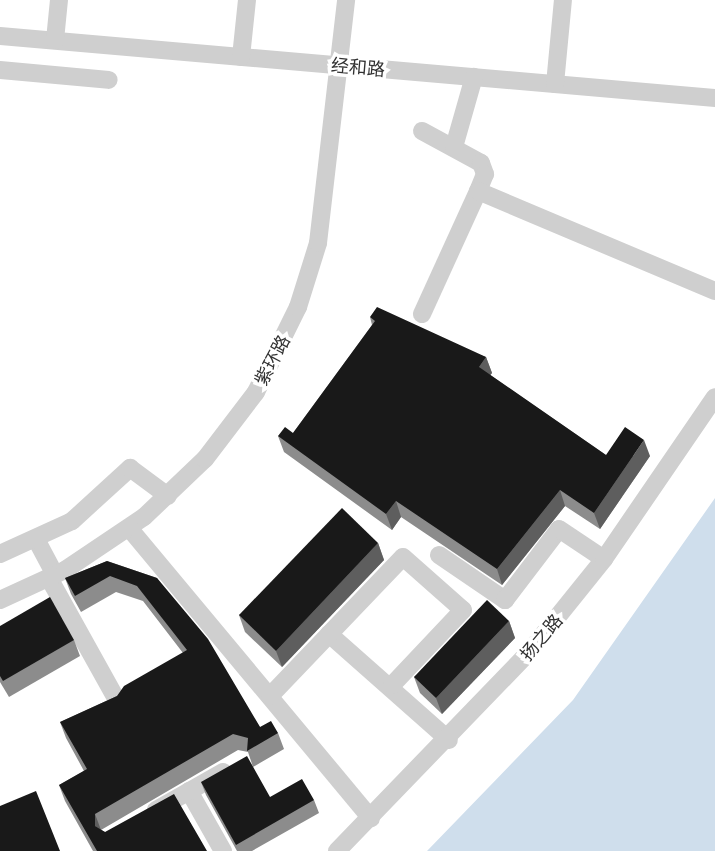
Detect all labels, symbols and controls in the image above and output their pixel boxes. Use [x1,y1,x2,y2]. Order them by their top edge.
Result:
street label: 经和路 [330,54,386,80]
street label: 紫环路 [250,331,294,389]
street label: 扬之路 [515,609,567,665]

